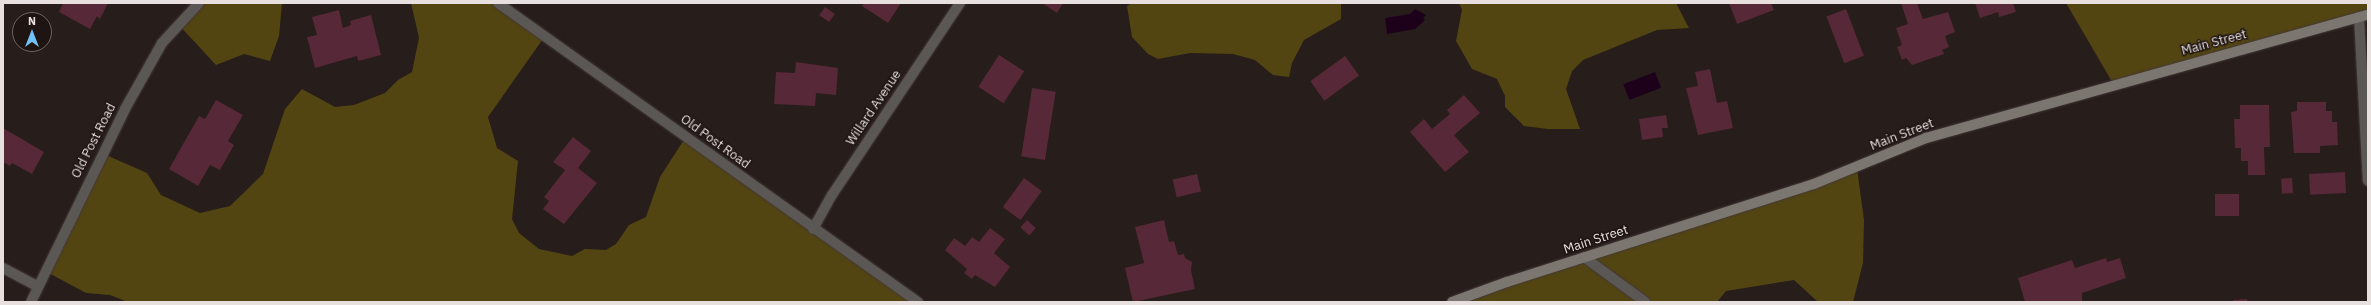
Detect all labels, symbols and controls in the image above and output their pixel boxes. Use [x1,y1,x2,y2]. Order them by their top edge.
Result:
north arrow [12,12,52,52]
text: N [28,14,36,28]
street label: Main Street [2180,27,2248,59]
street label: Willard Avenue [843,67,905,149]
street label: Old Post Road [68,101,120,181]
street label: Old Post Road [677,112,753,172]
street label: Main Street [1868,116,1936,154]
street label: Main Street [1562,222,1630,258]

